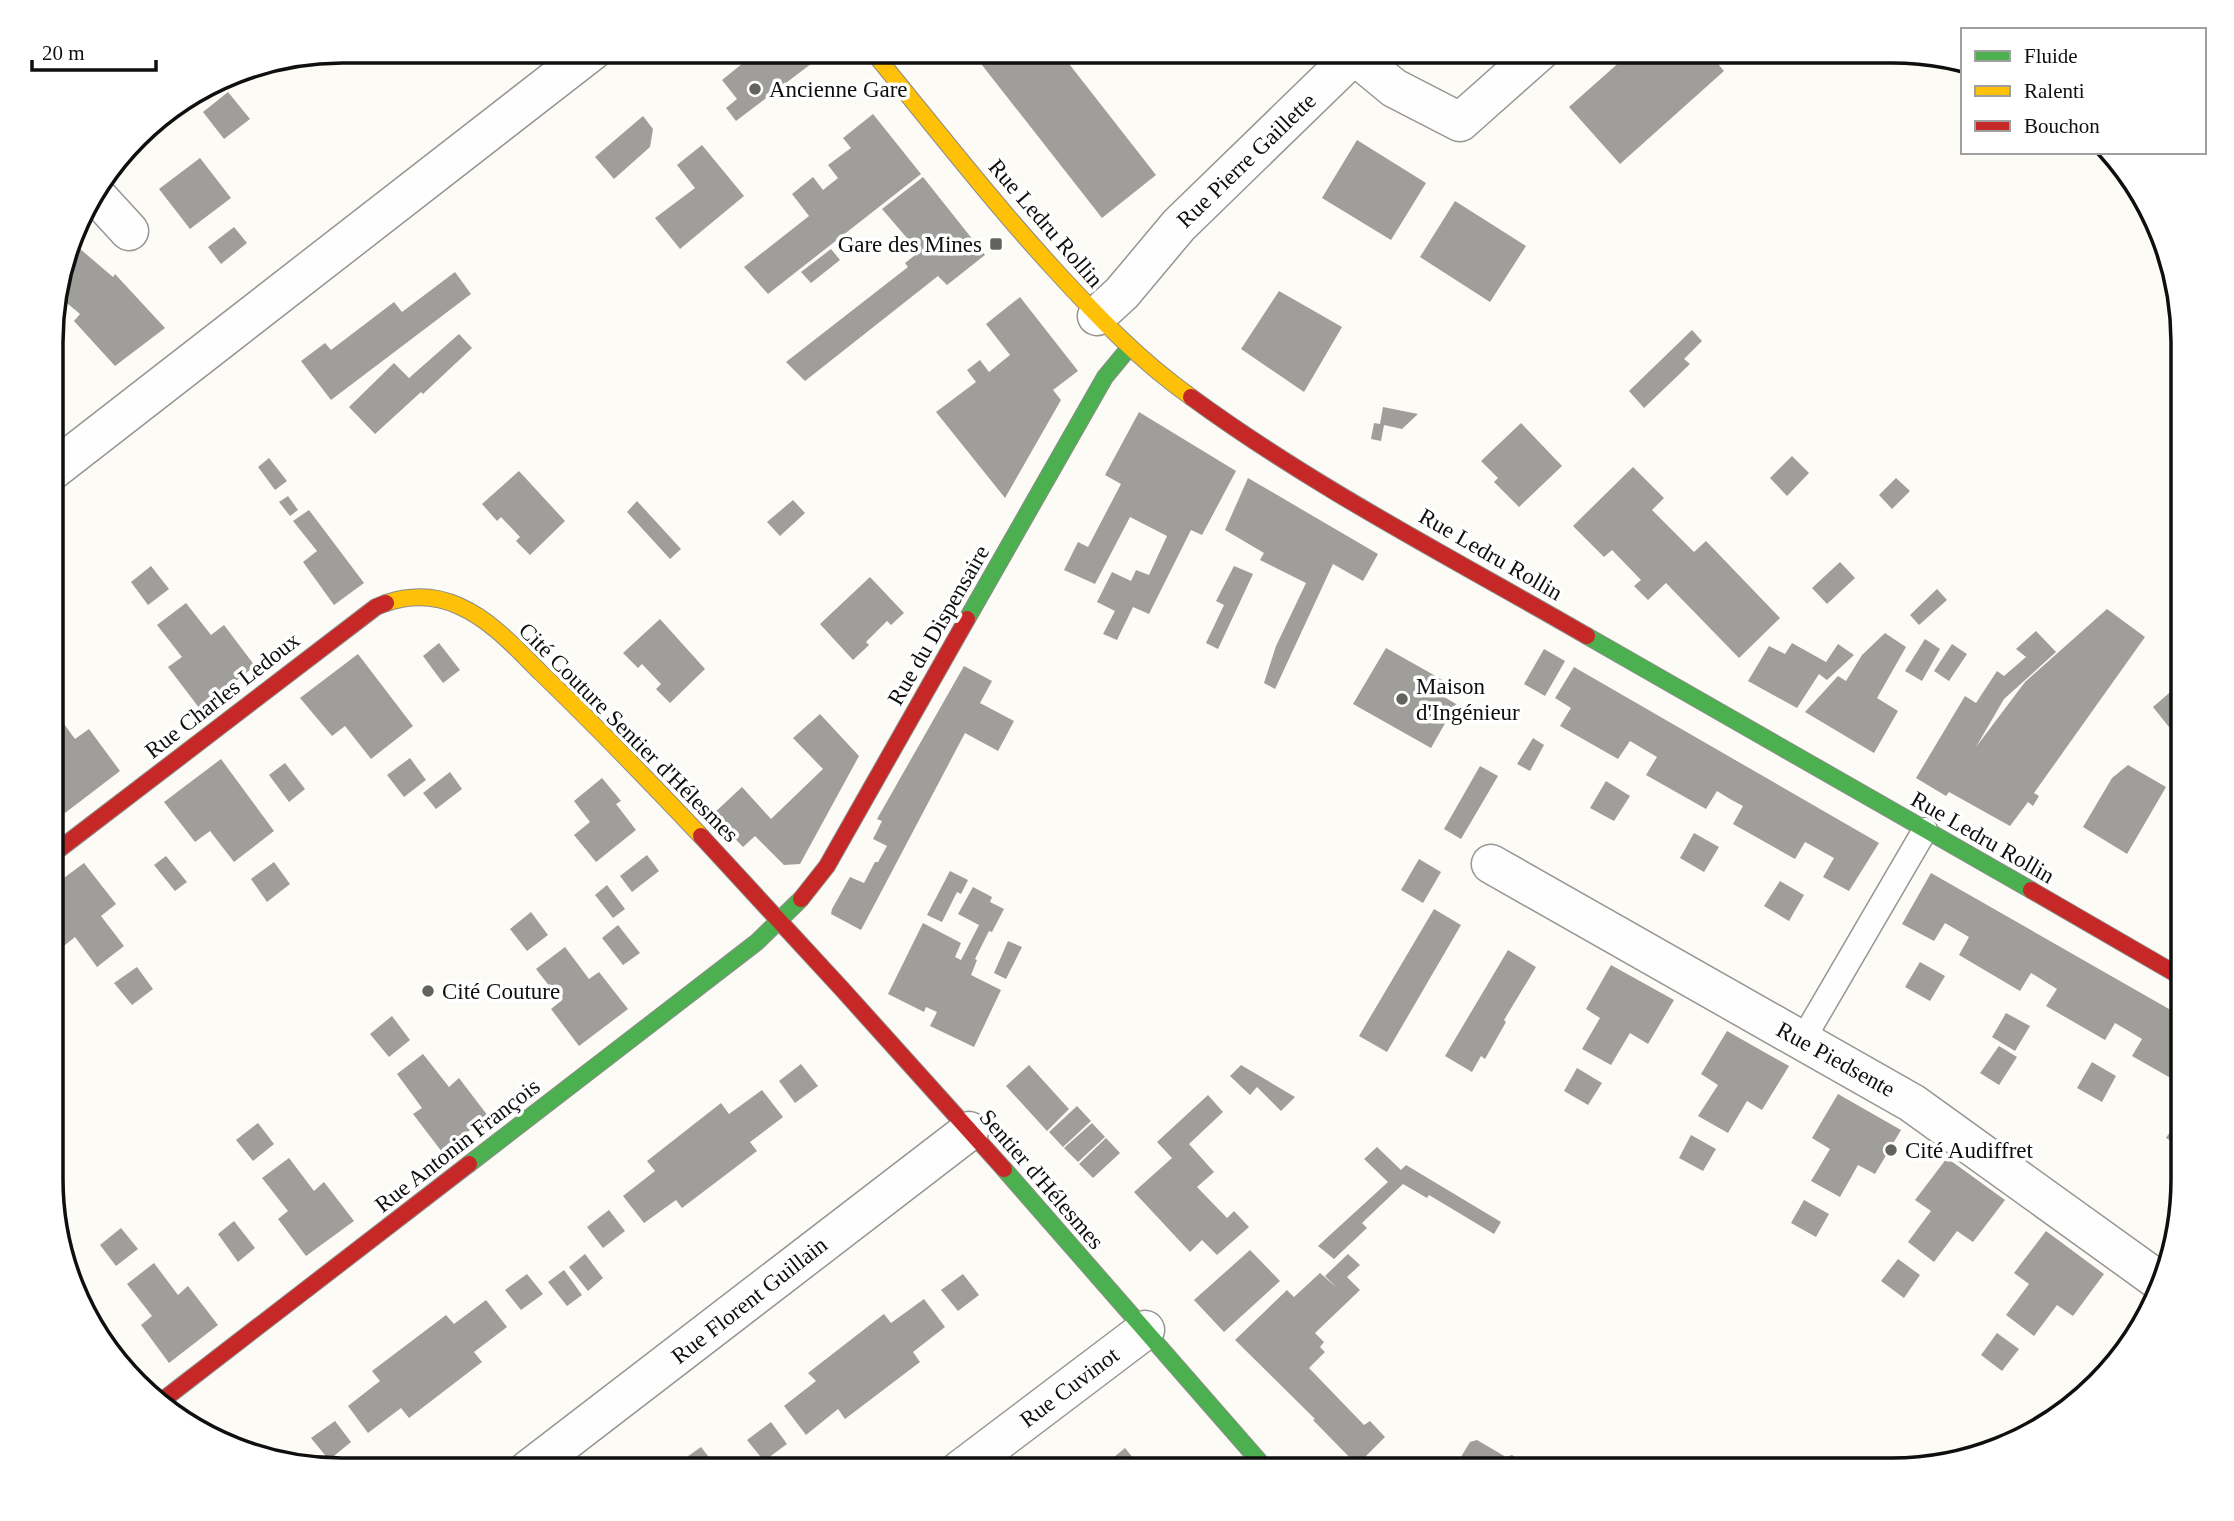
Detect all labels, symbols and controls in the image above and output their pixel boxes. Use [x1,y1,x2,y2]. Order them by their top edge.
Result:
scale bar [32,28,156,72]
legend [1961,28,2206,154]
text: 20 m [42,41,85,65]
text: Fluide [2024,44,2078,68]
place label: Ancienne Gare [769,77,908,102]
text: Ralenti [2024,79,2085,103]
marker: Ancienne Gare [747,81,763,97]
street label: Rue Pierre Gaillette [1172,88,1321,233]
text: Bouchon [2024,114,2100,138]
street label: Rue Ledru Rollin [983,154,1108,293]
place label: Gare des Mines [838,232,982,257]
marker: Gare des Mines [988,236,1004,252]
street label: Rue Ledru Rollin [1415,503,1567,606]
street label: Rue du Dispensaire [883,541,994,710]
street label: Cité Couture Sentier d'Hélesmes [514,617,744,847]
street label: Rue Charles Ledoux [140,627,305,763]
place label: Maison d'Ingénieur [1416,674,1520,725]
marker: Maison d'Ingénieur [1394,691,1410,707]
street label: Rue Ledru Rollin [1907,786,2059,889]
place label: Cité Couture [442,979,560,1004]
marker: Cité Couture [420,983,436,999]
street label: Rue Piedsente [1772,1017,1899,1102]
street label: Rue Antonin François [370,1073,545,1217]
street label: Sentier d'Hélesmes [974,1105,1109,1254]
place label: Cité Audiffret [1905,1138,2034,1163]
marker: Cité Audiffret [1883,1142,1899,1158]
street label: Rue Florent Guillain [667,1232,832,1369]
street label: Rue Cuvinot [1015,1342,1124,1433]

